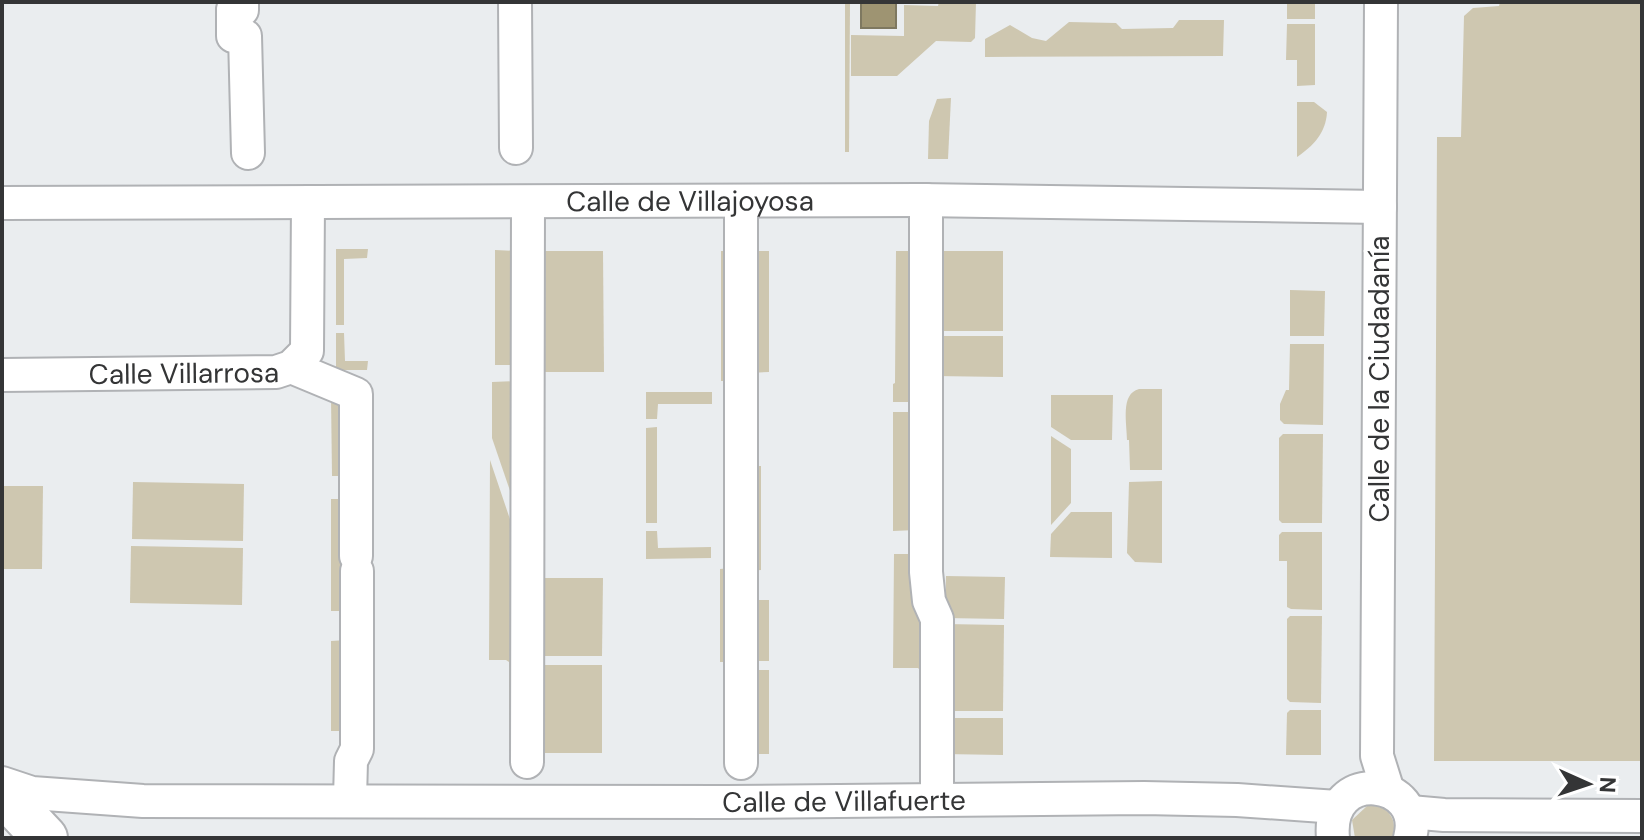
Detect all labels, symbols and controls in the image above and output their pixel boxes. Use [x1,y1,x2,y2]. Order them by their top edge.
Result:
street label: Calle de Villajoyosa [566,182,814,220]
street label: Calle de la Ciudadanía [1361,236,1398,522]
street label: Calle Villarrosa [89,353,279,393]
north arrow [1548,744,1628,824]
text: N [1593,776,1622,794]
street label: Calle de Villafuerte [722,781,966,821]

